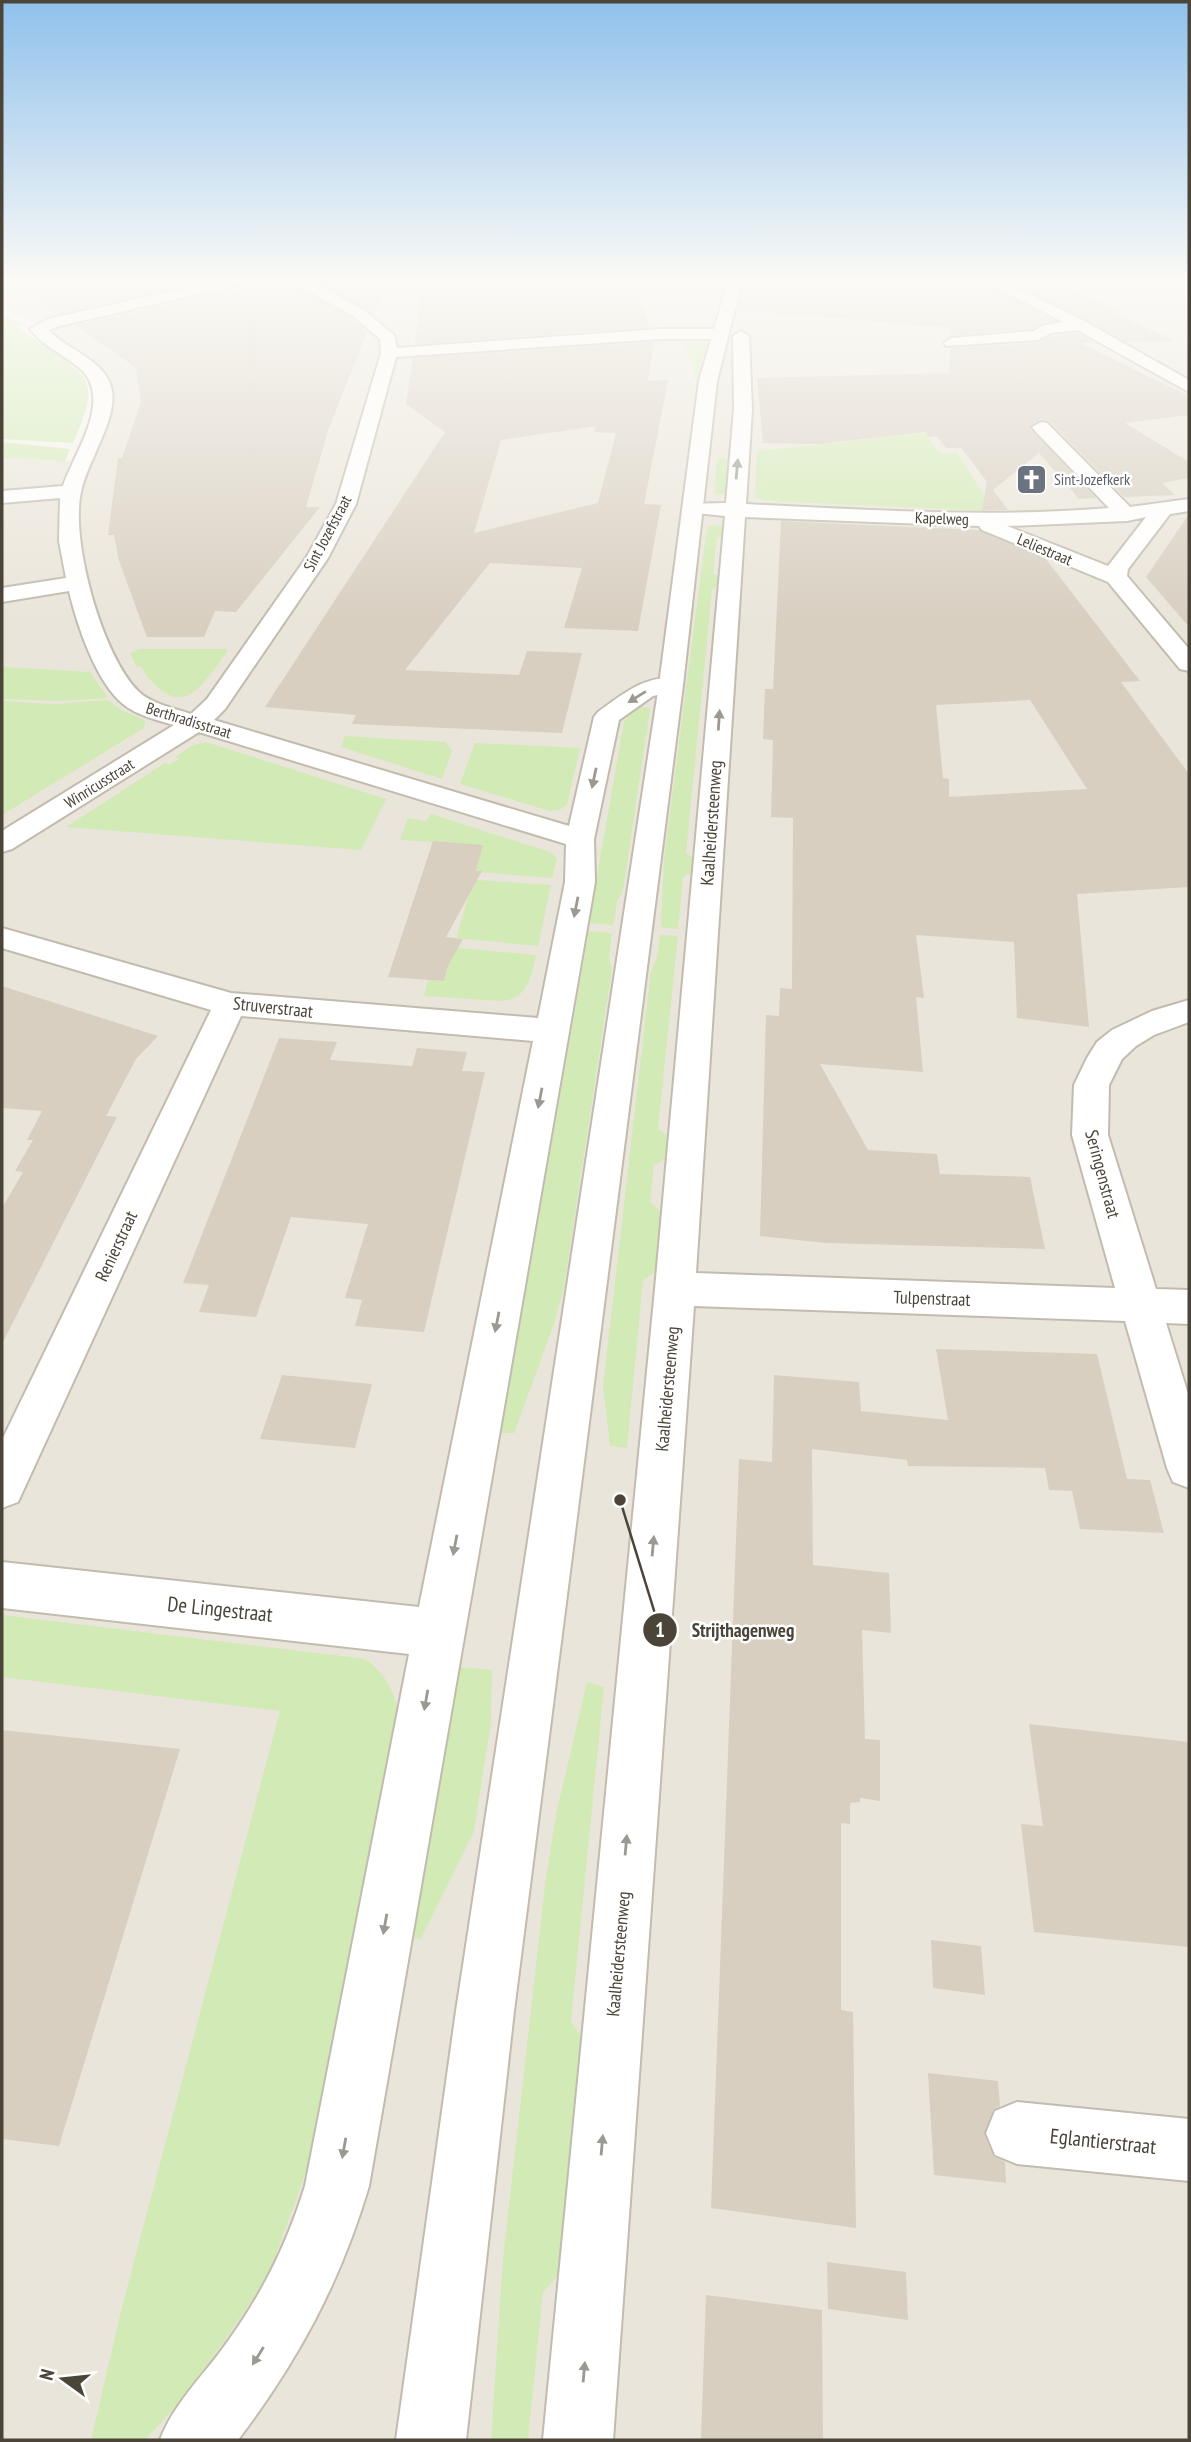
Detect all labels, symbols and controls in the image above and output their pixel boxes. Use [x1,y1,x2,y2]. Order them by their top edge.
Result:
one-way arrow [732,458,743,480]
church icon: Sint-Jozefkerk [1014,462,1048,496]
place label: Sint-Jozefkerk [1054,469,1131,489]
street label: Sint Jozefstraat [299,491,356,575]
street label: Kapelweg [915,507,969,529]
street label: Leliestraat [1015,529,1076,570]
one-way arrow [628,690,647,703]
street label: Berthradisstraat [144,698,235,743]
one-way arrow [713,709,724,731]
street label: Winricusstraat [60,753,138,812]
street label: Kaalheidersteenweg [695,760,727,886]
one-way arrow [588,767,599,789]
one-way arrow [570,896,581,918]
street label: Struverstraat [232,991,314,1023]
one-way arrow [534,1087,545,1109]
street label: Seringenstraat [1080,1127,1126,1221]
street label: Renierstraat [90,1207,142,1285]
street label: Tulpenstraat [893,1285,971,1311]
one-way arrow [492,1311,503,1333]
street label: Kaalheidersteenweg [650,1325,684,1453]
one-way arrow [449,1534,460,1556]
one-way arrow [648,1534,659,1556]
street label: De Lingestraat [166,1590,274,1628]
callout: Strijthagenweg [643,1610,809,1650]
text: 1 [655,1616,665,1643]
text: Strijthagenweg [692,1618,794,1642]
one-way arrow [420,1689,431,1711]
one-way arrow [621,1834,632,1856]
street label: Kaalheidersteenweg [601,1890,635,2018]
one-way arrow [379,1913,390,1935]
street label: Eglantierstraat [1049,2122,1158,2160]
one-way arrow [597,2134,608,2156]
one-way arrow [339,2137,350,2159]
north arrow [28,2344,98,2414]
one-way arrow [251,2346,264,2365]
one-way arrow [579,2361,590,2383]
text: N [34,2367,59,2383]

